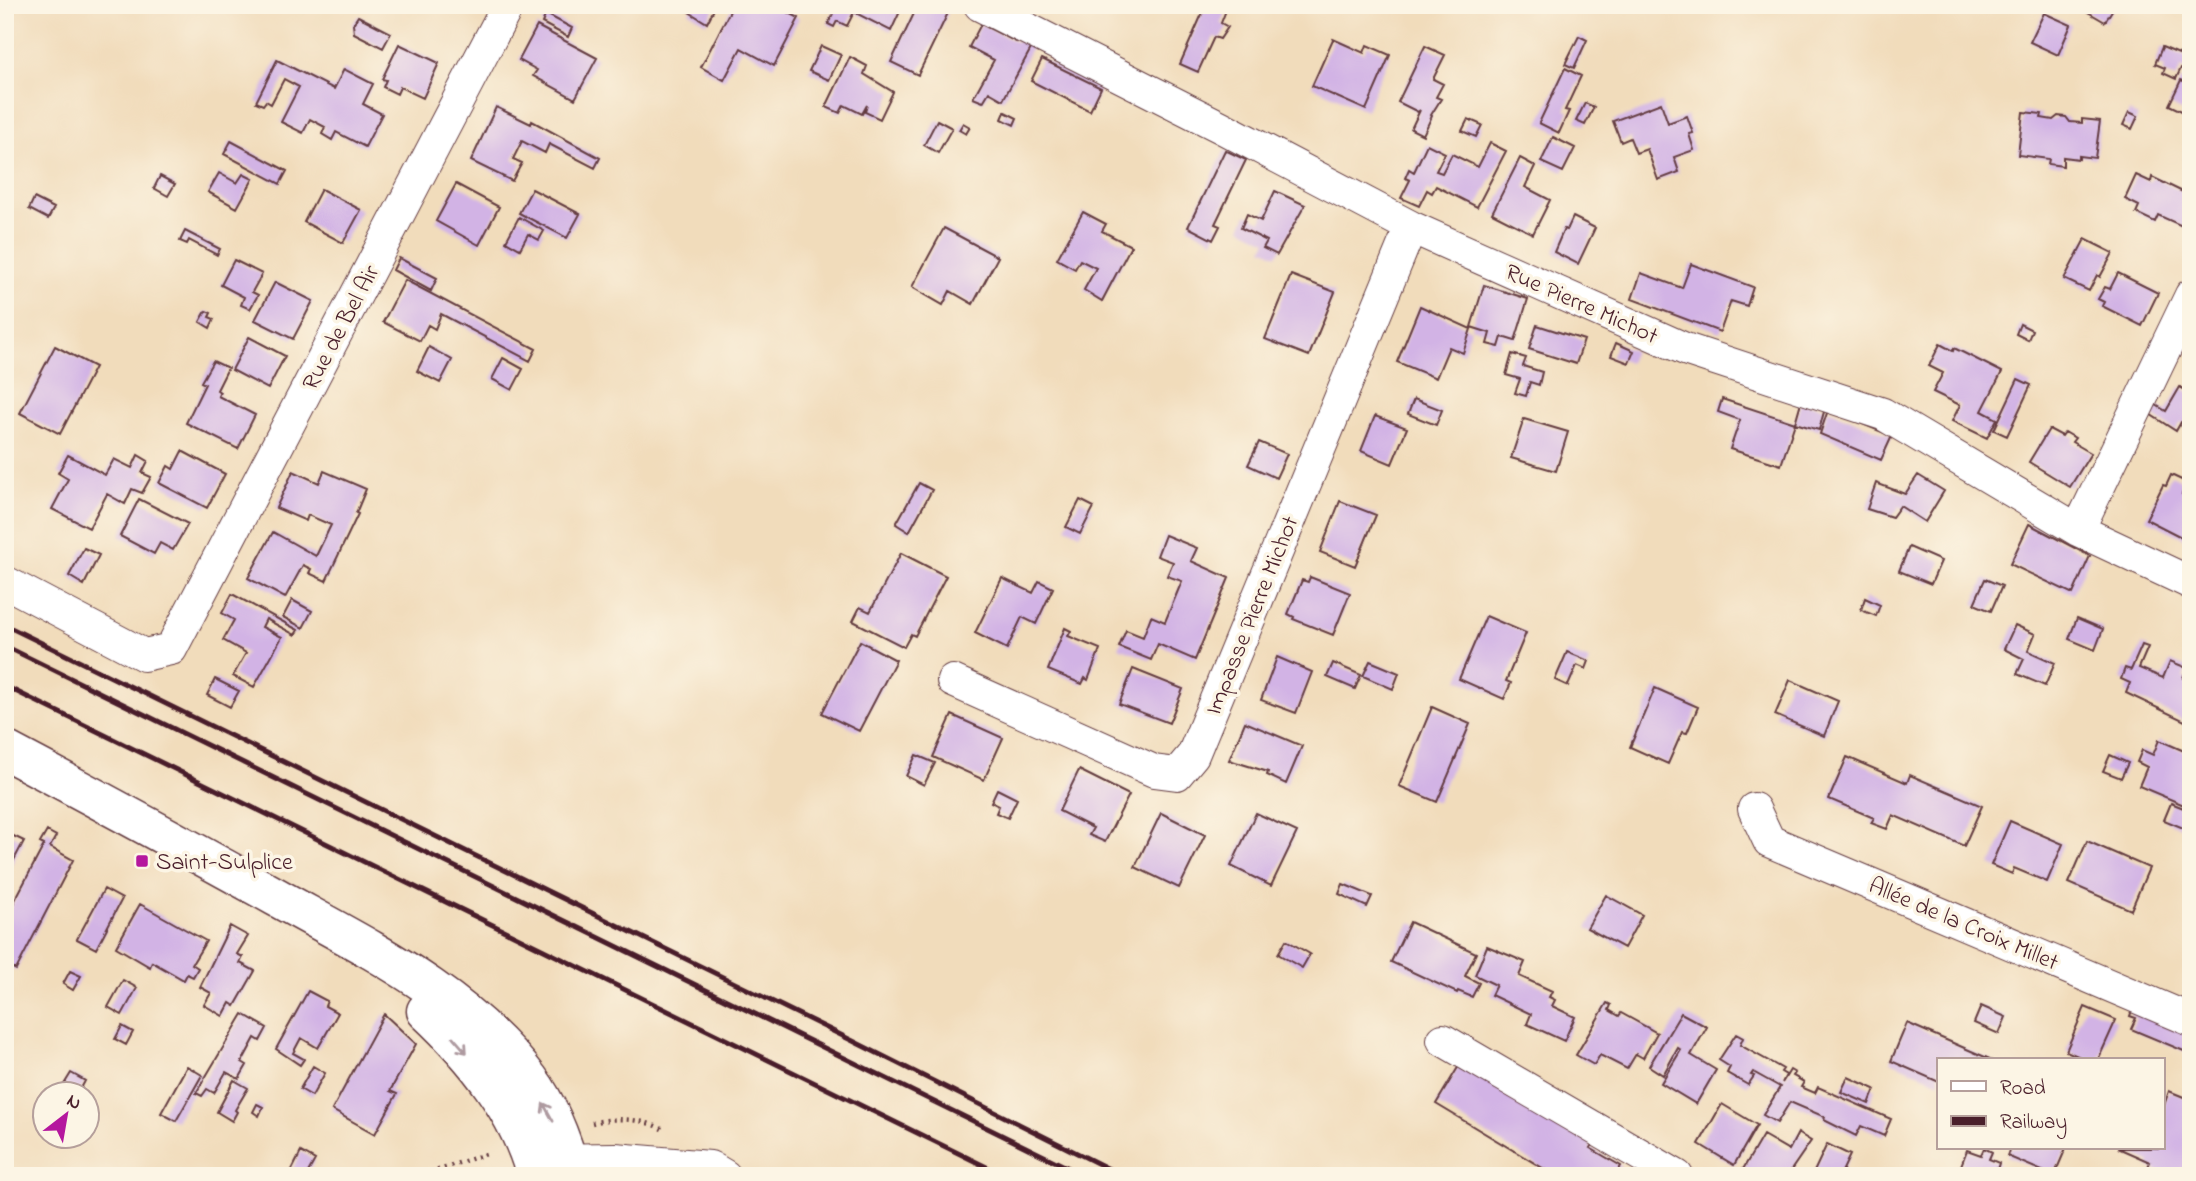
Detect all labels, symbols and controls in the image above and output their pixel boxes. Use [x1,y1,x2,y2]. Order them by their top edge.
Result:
street label: Rue Pierre Michot [1499,256,1663,355]
street label: Rue de Bel Air [295,259,390,397]
street label: Impasse Pierre Michot [1197,511,1309,721]
place label: Saint-Sulplice [156,846,293,881]
marker: Saint-Sulplice [134,853,150,869]
street label: Allée de la Croix Millet [1863,869,2064,981]
one-way arrow [452,1036,468,1054]
legend [1937,1058,2164,1150]
text: Road [2000,1074,2046,1104]
north arrow [32,1080,102,1150]
text: N [61,1088,86,1118]
one-way arrow [541,1103,555,1123]
text: Railway [2000,1108,2067,1140]

